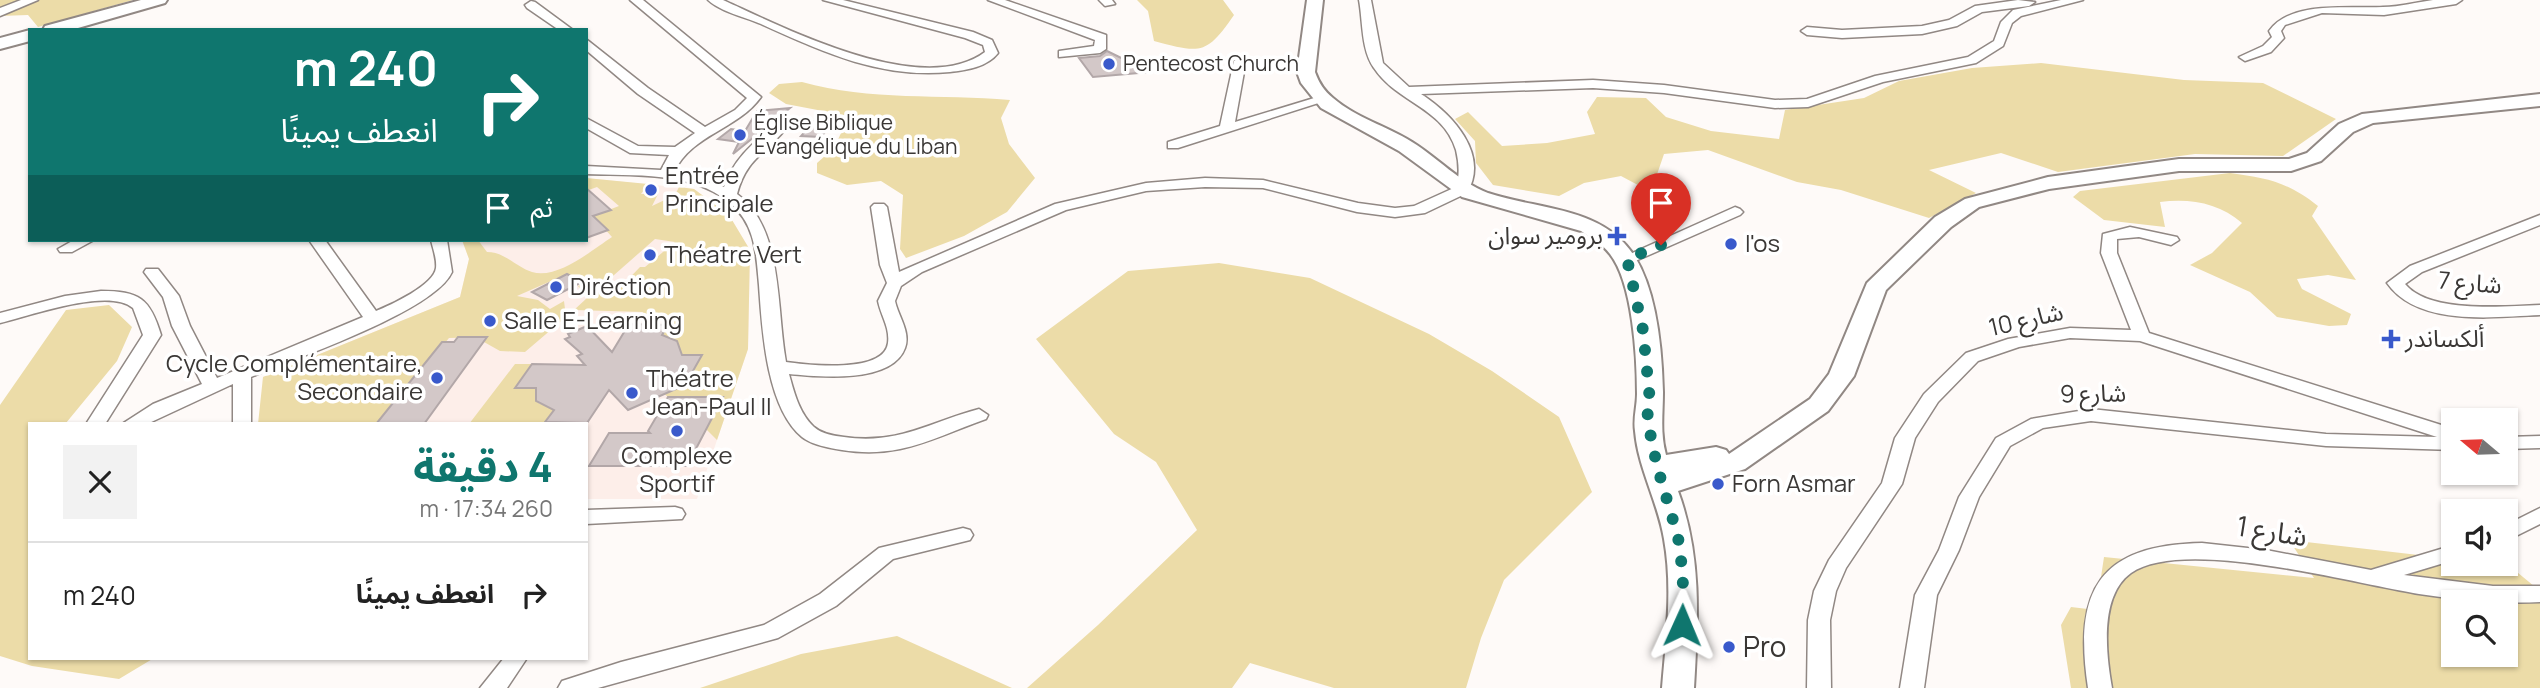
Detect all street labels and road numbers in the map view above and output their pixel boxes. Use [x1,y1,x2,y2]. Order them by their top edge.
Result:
street label: شارع 7 [2437,262,2503,303]
street label: شارع 10 [1985,294,2067,345]
street label: شارع 9 [2059,375,2127,412]
street label: شارع 1 [2234,506,2310,557]

